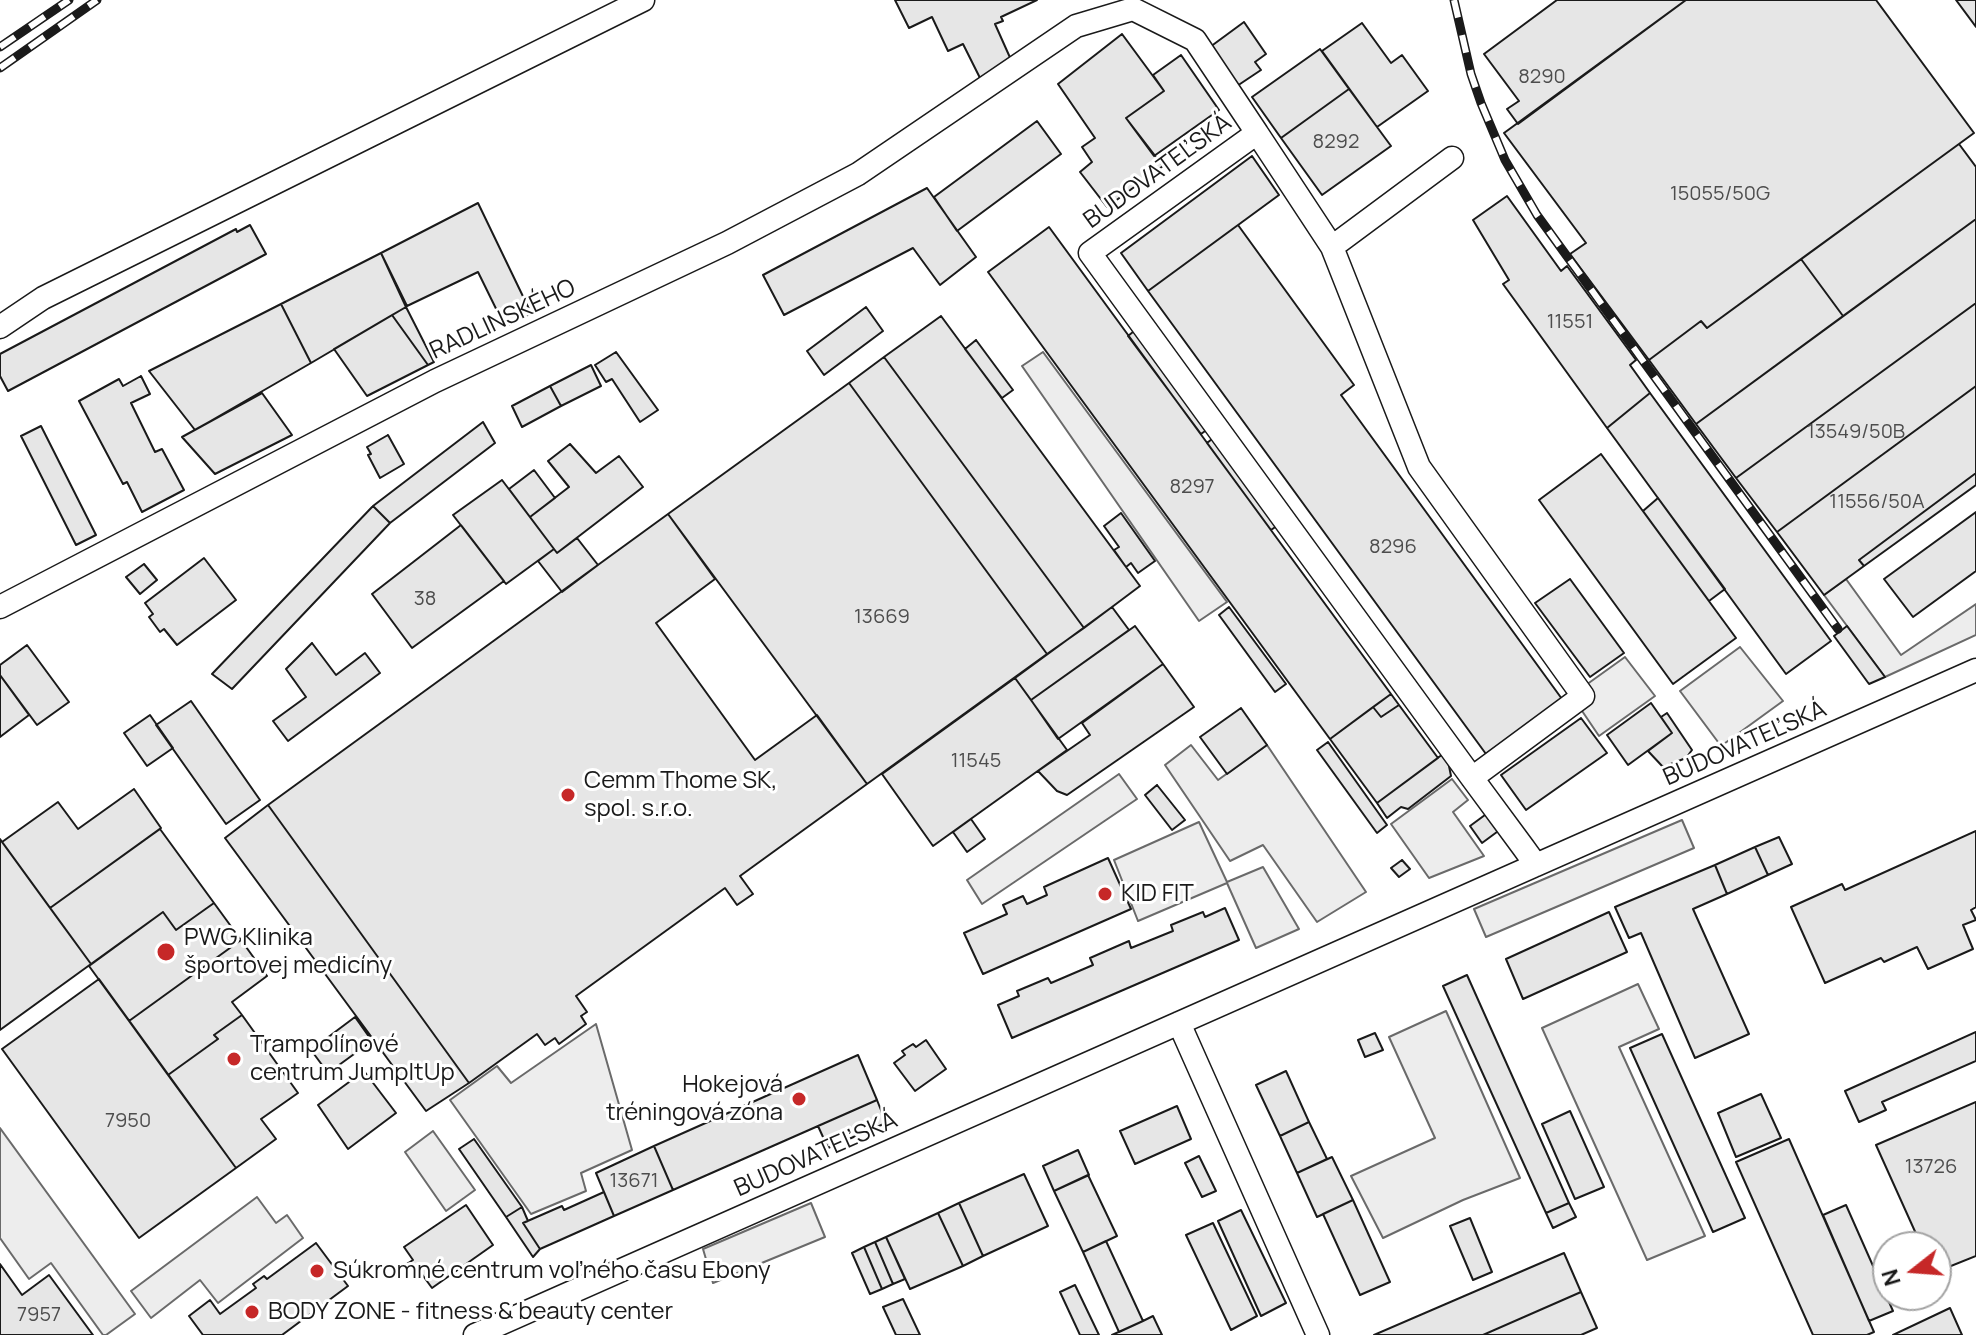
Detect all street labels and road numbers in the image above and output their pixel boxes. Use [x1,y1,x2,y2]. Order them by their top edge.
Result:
street label: BUDOVATEĽSKÁ [1079,109,1237,235]
street label: RADLINSKÉHO [426,274,580,366]
street label: BUDOVATEĽSKÁ [1659,695,1831,793]
street label: BUDOVATEĽSKÁ [730,1106,902,1204]

